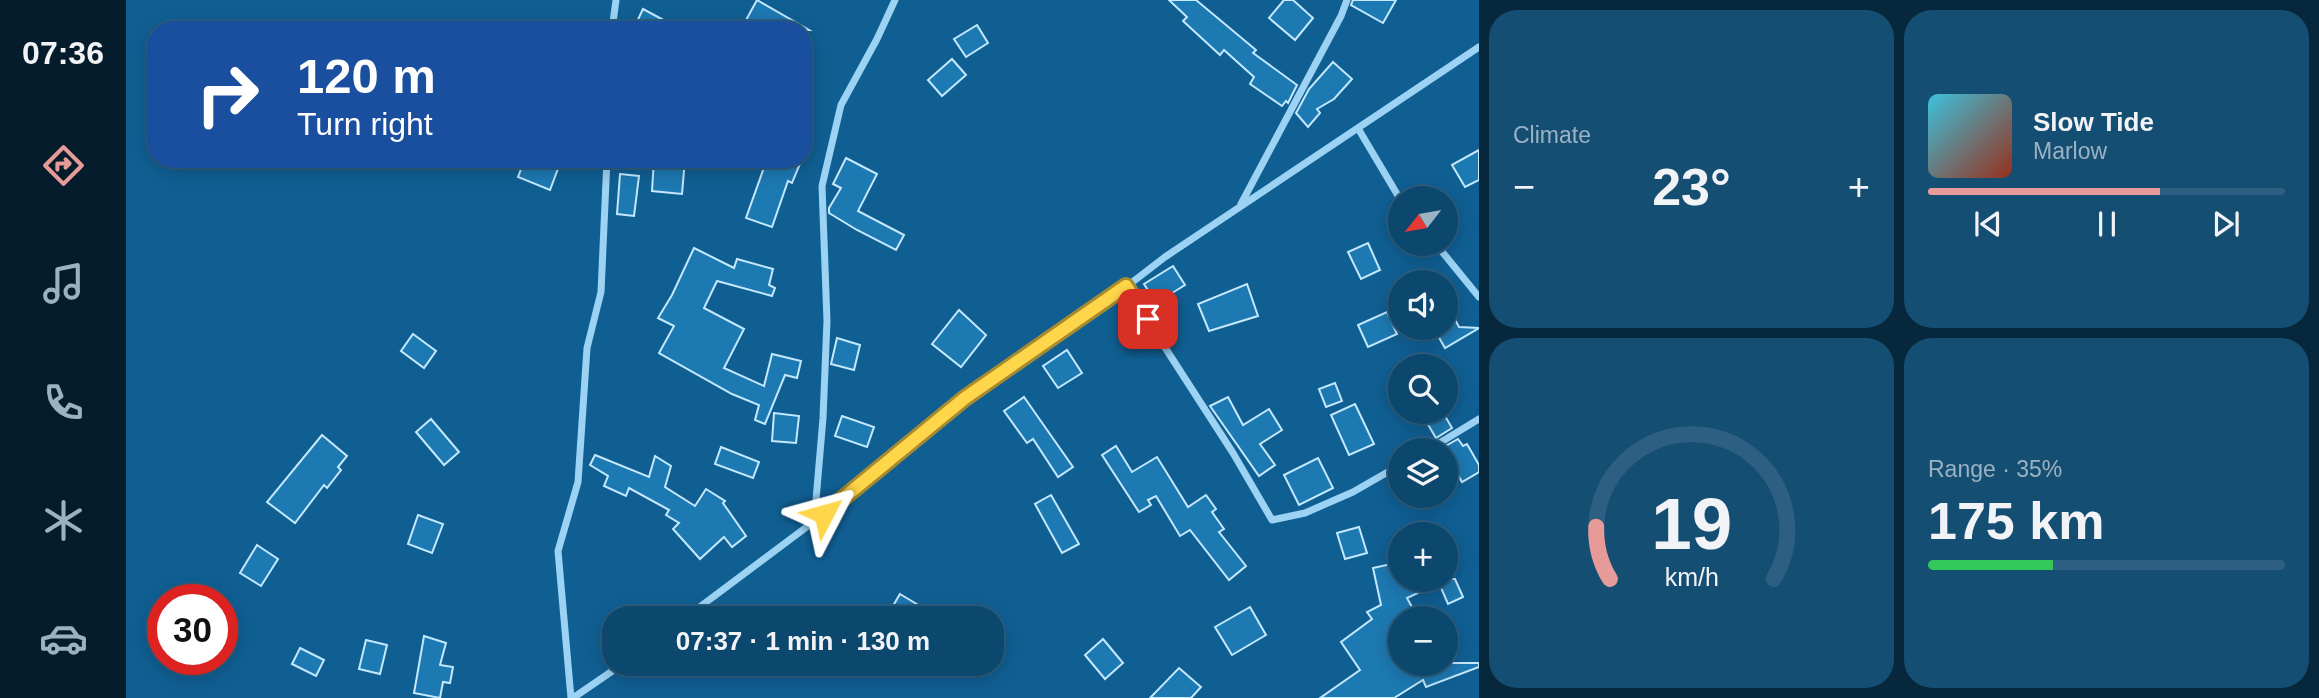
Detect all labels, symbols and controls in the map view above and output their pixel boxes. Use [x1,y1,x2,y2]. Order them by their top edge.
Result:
text: 07:36 [22,35,104,71]
icon: right [182,49,273,140]
text: 120 m [297,49,436,103]
text: Turn right [297,106,433,142]
text: Slow Tide [2033,107,2154,137]
text: Climate [1513,122,1591,148]
text: Marlow [2033,138,2107,164]
icon: directions [39,141,88,190]
text: 23° [1652,158,1731,216]
text: − [1513,166,1535,208]
text: + [1848,166,1870,208]
north arrow [1388,186,1458,256]
map controls [1388,186,1458,676]
icon: previous [1969,205,2007,243]
icon: pause [2088,205,2126,243]
icon: next [2207,205,2245,243]
icon: music [39,259,88,308]
button: sound [1388,270,1458,340]
pin [1118,289,1178,349]
icon: arrive [1129,300,1167,338]
button: search [1388,354,1458,424]
icon: phone [39,378,88,427]
button: layers [1388,438,1458,508]
text: Range · 35% [1928,456,2062,482]
position arrow [787,477,861,551]
text: 19 [1651,483,1732,564]
text: 175 km [1928,492,2104,550]
icon: climate [39,496,88,545]
button: + [1388,522,1458,592]
text: km/h [1664,563,1719,591]
speed limit sign: 30 [147,584,238,675]
button: − [1388,606,1458,676]
icon: car [39,614,88,663]
text: 07:37 · 1 min · 130 m [676,626,930,656]

